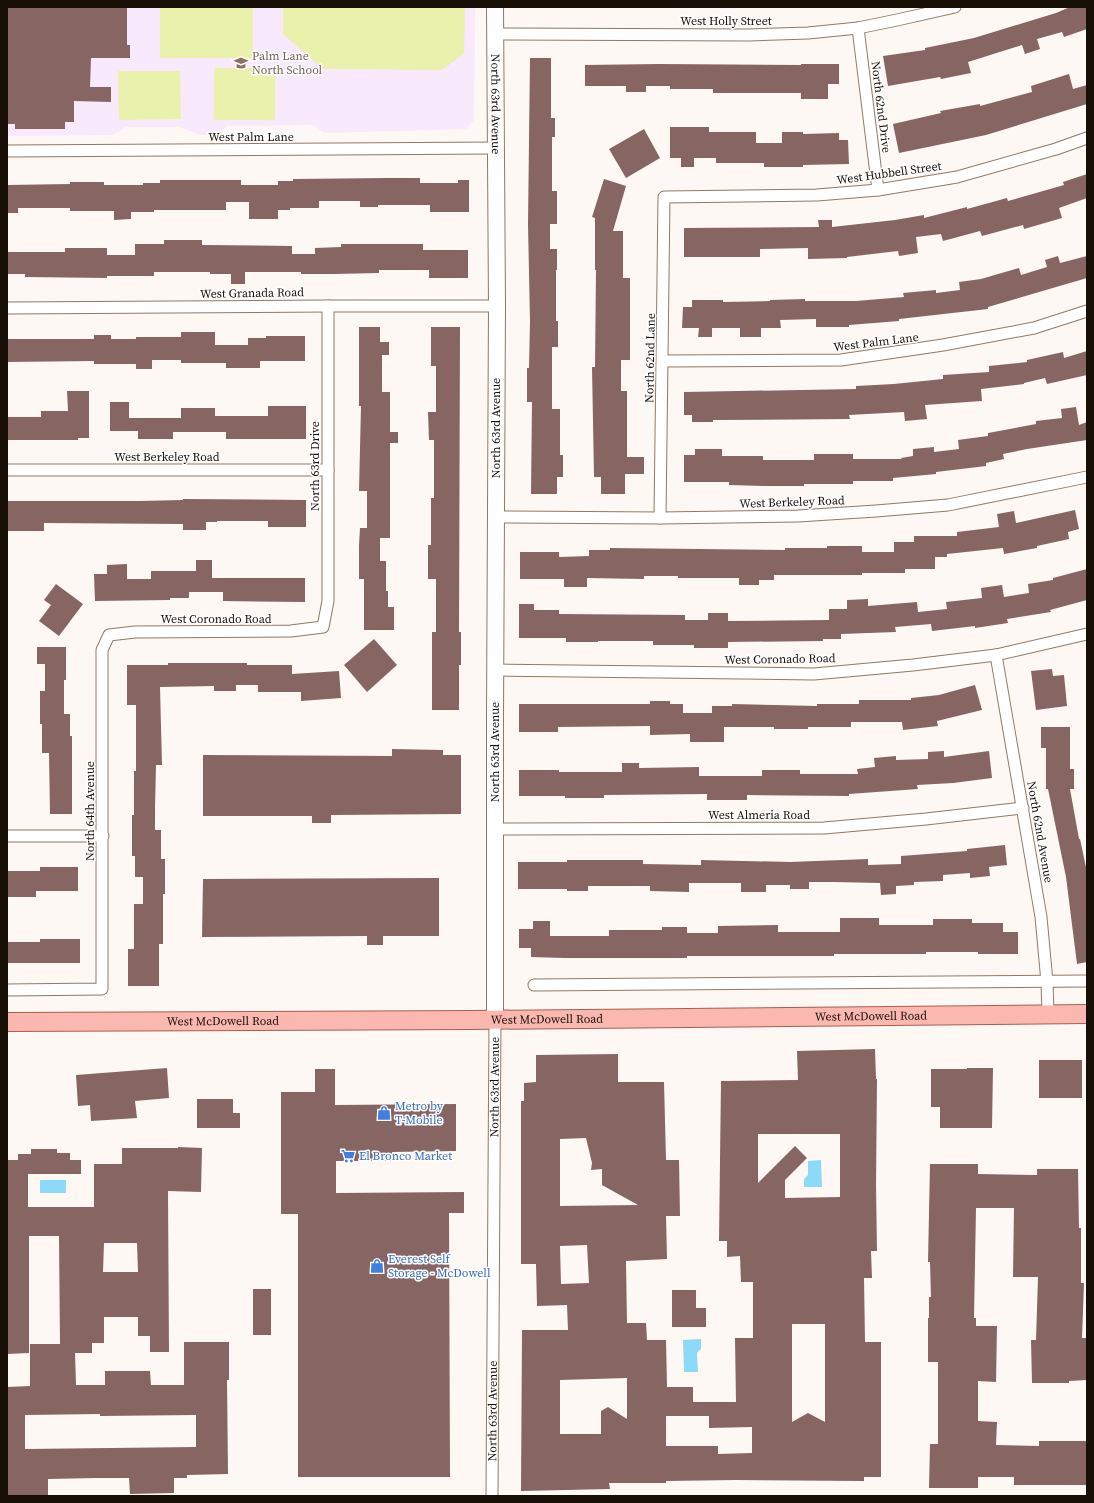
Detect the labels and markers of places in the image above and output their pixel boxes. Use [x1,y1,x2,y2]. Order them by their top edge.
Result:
place label: Palm Lane North School [252,48,323,78]
school or university icon: Palm Lane North School [233,55,249,71]
place label: Metro by T-Mobile [395,1098,444,1128]
shop icon: Metro by T-Mobile [376,1105,392,1121]
supermarket icon: El Bronco Market [340,1148,356,1164]
place label: El Bronco Market [359,1148,452,1164]
place label: Everest Self Storage - McDowell [388,1251,491,1281]
shop icon: Everest Self Storage - McDowell [369,1258,385,1274]

